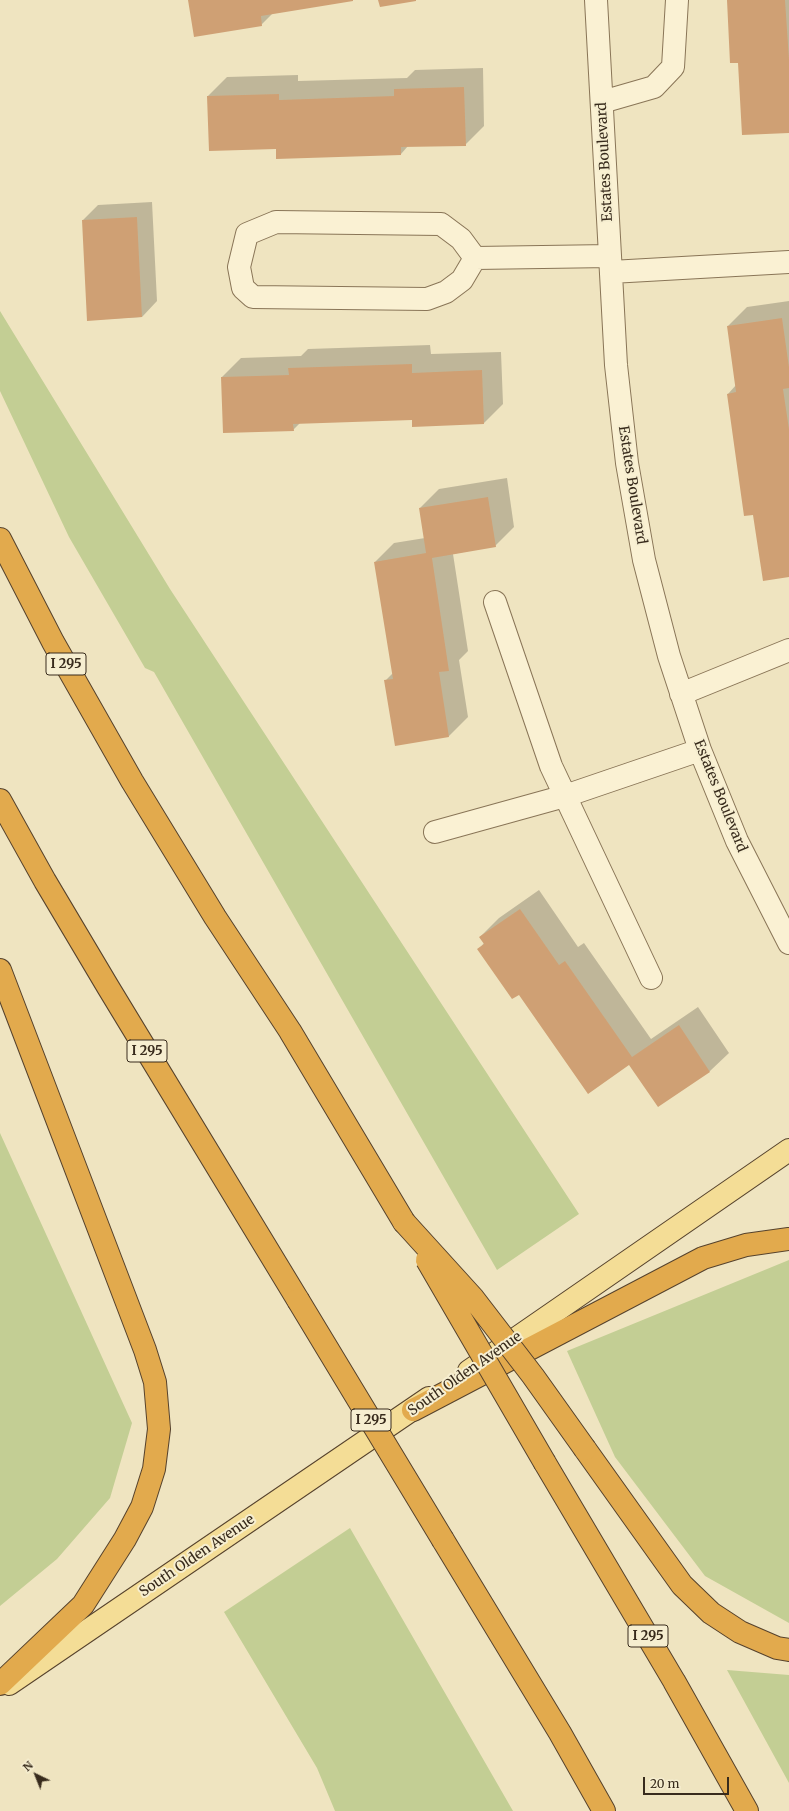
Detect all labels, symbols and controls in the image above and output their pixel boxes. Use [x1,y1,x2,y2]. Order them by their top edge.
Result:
street label: Estates Boulevard [593,102,617,222]
street label: Estates Boulevard [614,425,650,545]
road number: I 295 [46,653,86,675]
street label: Estates Boulevard [690,737,750,855]
road number: I 295 [127,1040,167,1062]
street label: South Olden Avenue [405,1328,525,1420]
road number: I 295 [351,1409,391,1431]
street label: South Olden Avenue [136,1511,258,1601]
road number: I 295 [628,1625,668,1647]
north arrow [16,1755,56,1795]
text: N [20,1758,36,1774]
scale bar [645,1769,731,1795]
text: 20 m [650,1776,679,1791]

